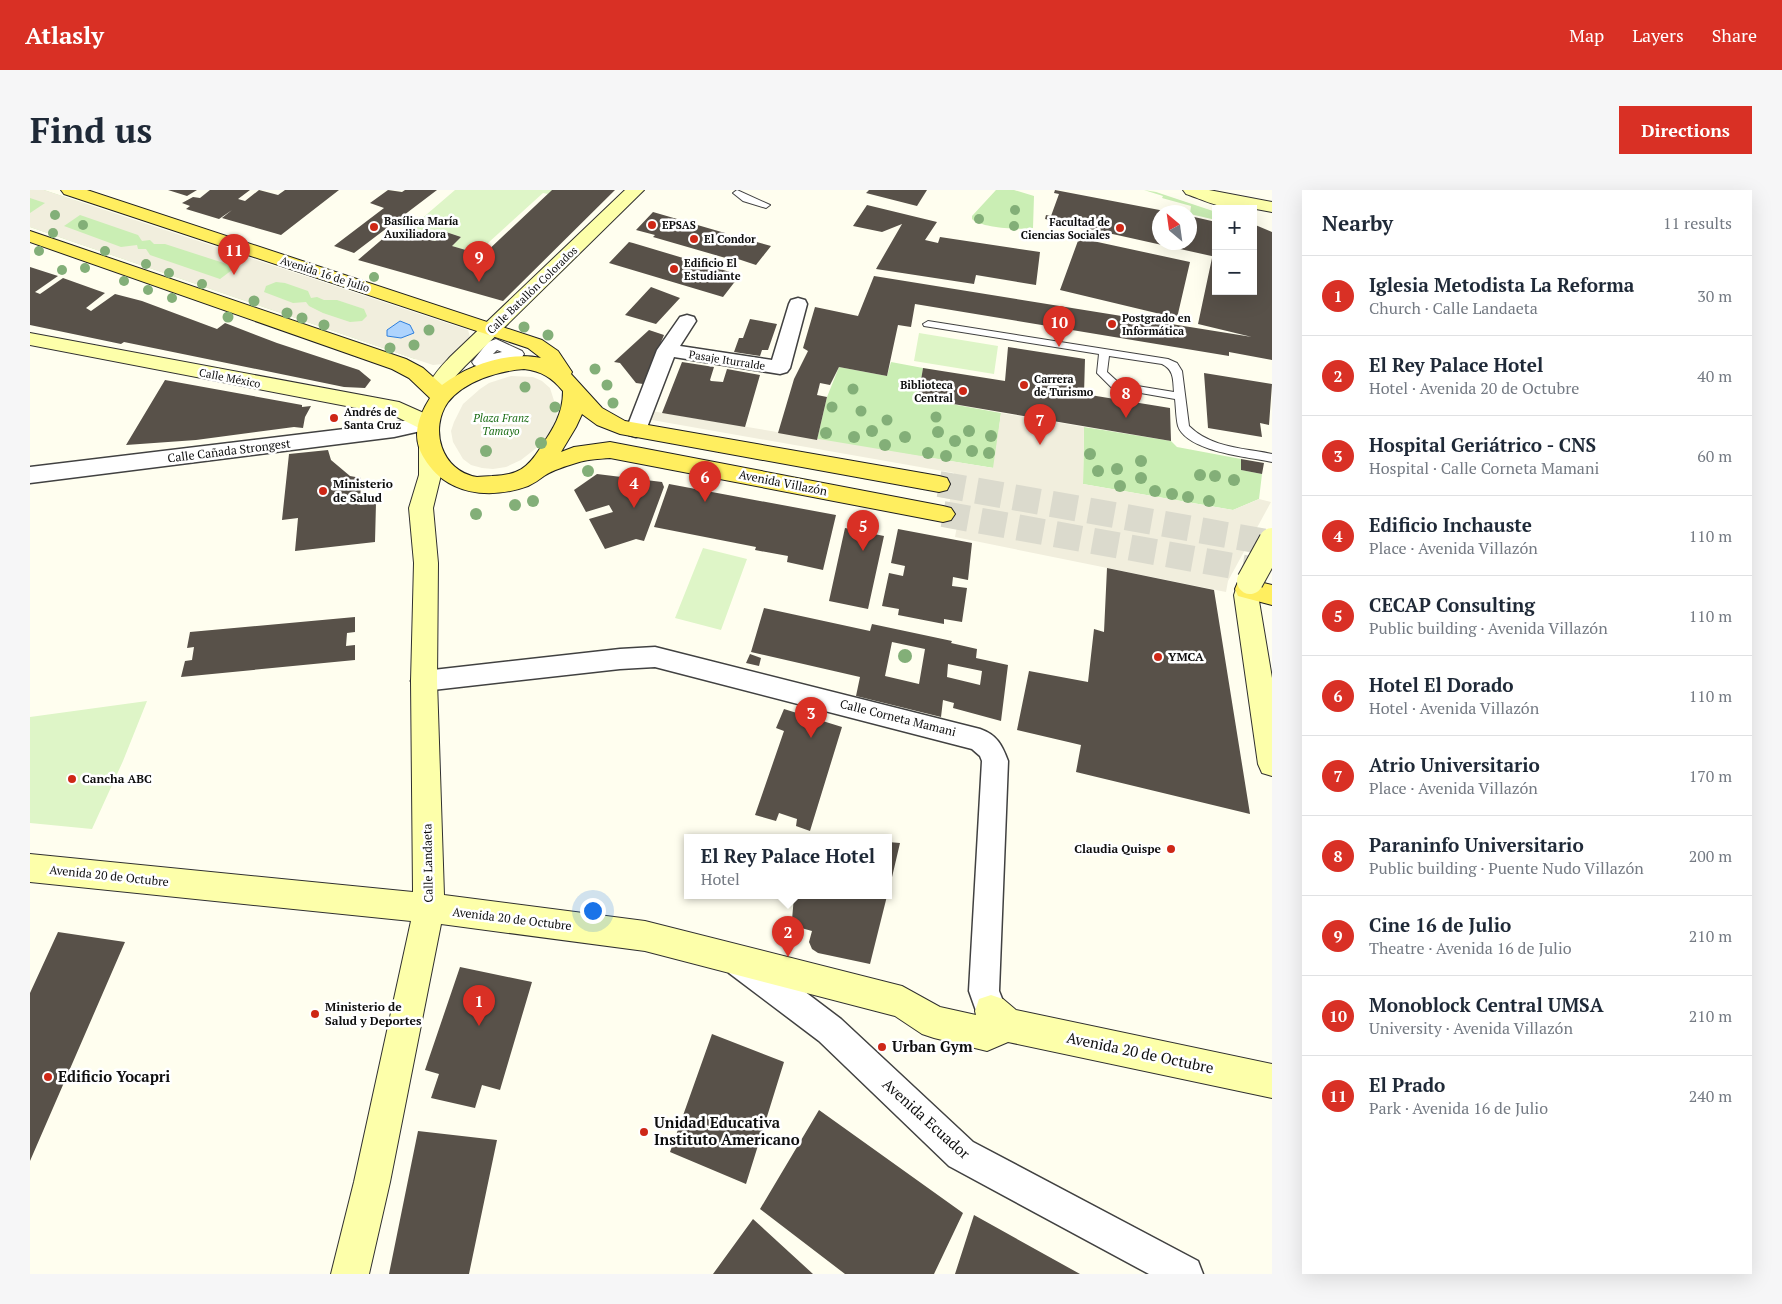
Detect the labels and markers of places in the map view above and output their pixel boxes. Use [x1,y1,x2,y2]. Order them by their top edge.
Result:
place label: Basílica María Auxiliadora [384,214,459,241]
place label: Facultad de Ciencias Sociales [1021,215,1110,242]
place label: EPSAS [662,218,696,232]
marker: EPSAS [646,219,658,231]
marker: Basílica María Auxiliadora [368,221,380,233]
marker: Facultad de Ciencias Sociales [1114,222,1126,234]
place label: El Condor [704,232,756,246]
marker: El Condor [688,233,700,245]
pin: 11 [218,234,250,275]
pin: 9 [463,241,495,282]
place label: Edificio El Estudiante [684,256,741,283]
marker: Edificio El Estudiante [668,263,680,275]
pin: 10 [1043,306,1075,347]
place label: Postgrado en Informática [1122,311,1191,338]
marker: Postgrado en Informática [1106,318,1118,330]
place label: Carrera de Turismo [1034,372,1094,399]
pin: 8 [1110,377,1142,418]
place label: Biblioteca Central [900,378,953,405]
marker: Carrera de Turismo [1018,379,1030,391]
marker: Biblioteca Central [957,385,969,397]
pin: 7 [1024,404,1056,445]
place label: Andrés de Santa Cruz [344,405,402,432]
marker: Andrés de Santa Cruz [328,412,340,424]
pin: 6 [689,461,721,502]
pin: 4 [618,467,650,508]
place label: Ministerio de Salud [333,476,393,505]
marker: Ministerio de Salud [317,485,329,497]
pin: 5 [847,510,879,551]
place label: YMCA [1168,649,1204,664]
marker: YMCA [1152,651,1164,663]
pin: 3 [795,697,827,738]
place label: Cancha ABC [82,771,152,786]
marker: Cancha ABC [66,773,78,785]
place label: Claudia Quispe [1074,841,1162,856]
marker: Claudia Quispe [1165,843,1177,855]
pin: 2 [772,916,804,957]
pin: 1 [463,985,495,1026]
place label: Ministerio de Salud y Deportes [325,999,422,1028]
marker: Ministerio de Salud y Deportes [309,1008,321,1020]
place label: Urban Gym [892,1036,973,1056]
marker: Urban Gym [876,1041,888,1053]
place label: Edificio Yocapri [58,1066,170,1086]
marker: Edificio Yocapri [42,1071,54,1083]
place label: Unidad Educativa Instituto Americano [654,1112,800,1149]
marker: Unidad Educativa Instituto Americano [638,1126,650,1138]

